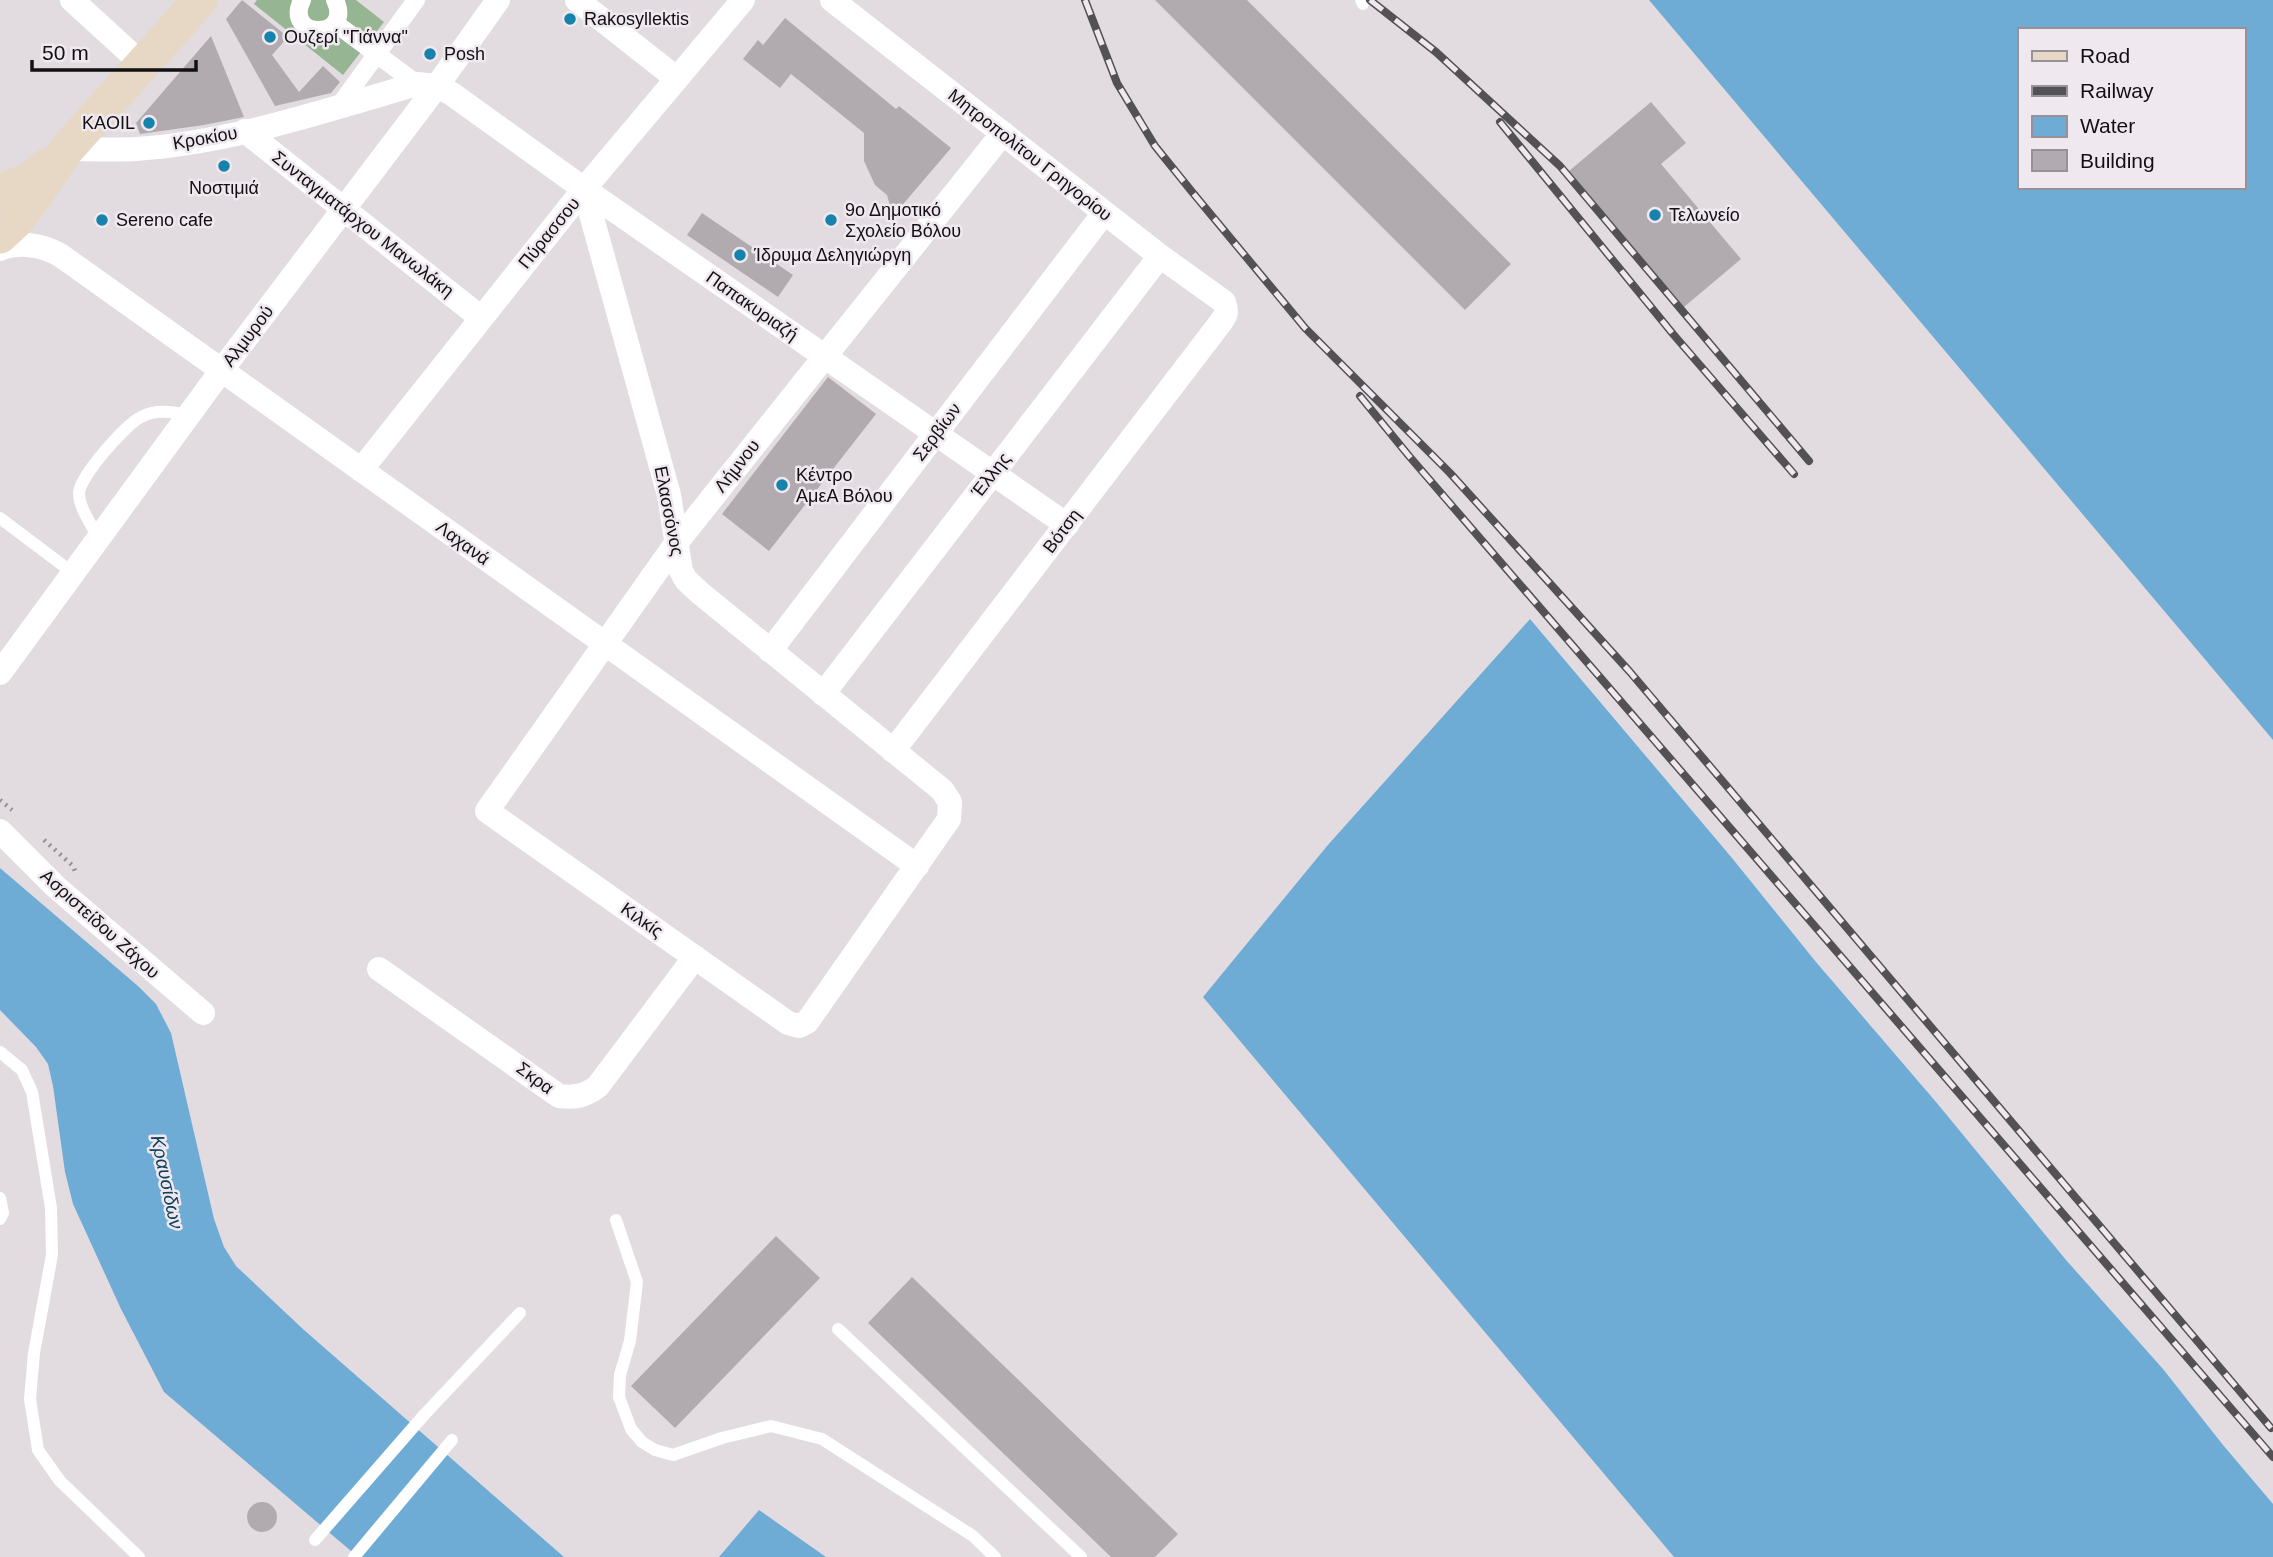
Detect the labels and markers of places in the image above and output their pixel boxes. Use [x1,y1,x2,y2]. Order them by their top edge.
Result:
place label: Rakosyllektis [584,9,689,29]
marker: Rakosyllektis [562,11,578,27]
place label: Ουζερί "Γιάννα" [284,27,408,47]
marker: Ουζερί "Γιάννα" [262,29,278,45]
place label: Posh [444,44,485,64]
marker: Posh [422,46,438,62]
place label: KAOIL [82,113,135,133]
marker: KAOIL [141,115,157,131]
marker: Νοστιμιά [216,158,232,174]
place label: Νοστιμιά [189,178,259,198]
place label: 9ο Δημοτικό Σχολείο Βόλου [845,200,961,241]
place label: Τελωνείο [1669,205,1740,225]
marker: Τελωνείο [1647,207,1663,223]
place label: Sereno cafe [116,210,213,230]
marker: Sereno cafe [94,212,110,228]
marker: 9ο Δημοτικό Σχολείο Βόλου [823,212,839,228]
place label: Ίδρυμα Δεληγιώργη [753,245,911,265]
marker: Ίδρυμα Δεληγιώργη [732,247,748,263]
place label: Κέντρο ΑμεΑ Βόλου [796,465,893,506]
marker: Κέντρο ΑμεΑ Βόλου [774,477,790,493]

